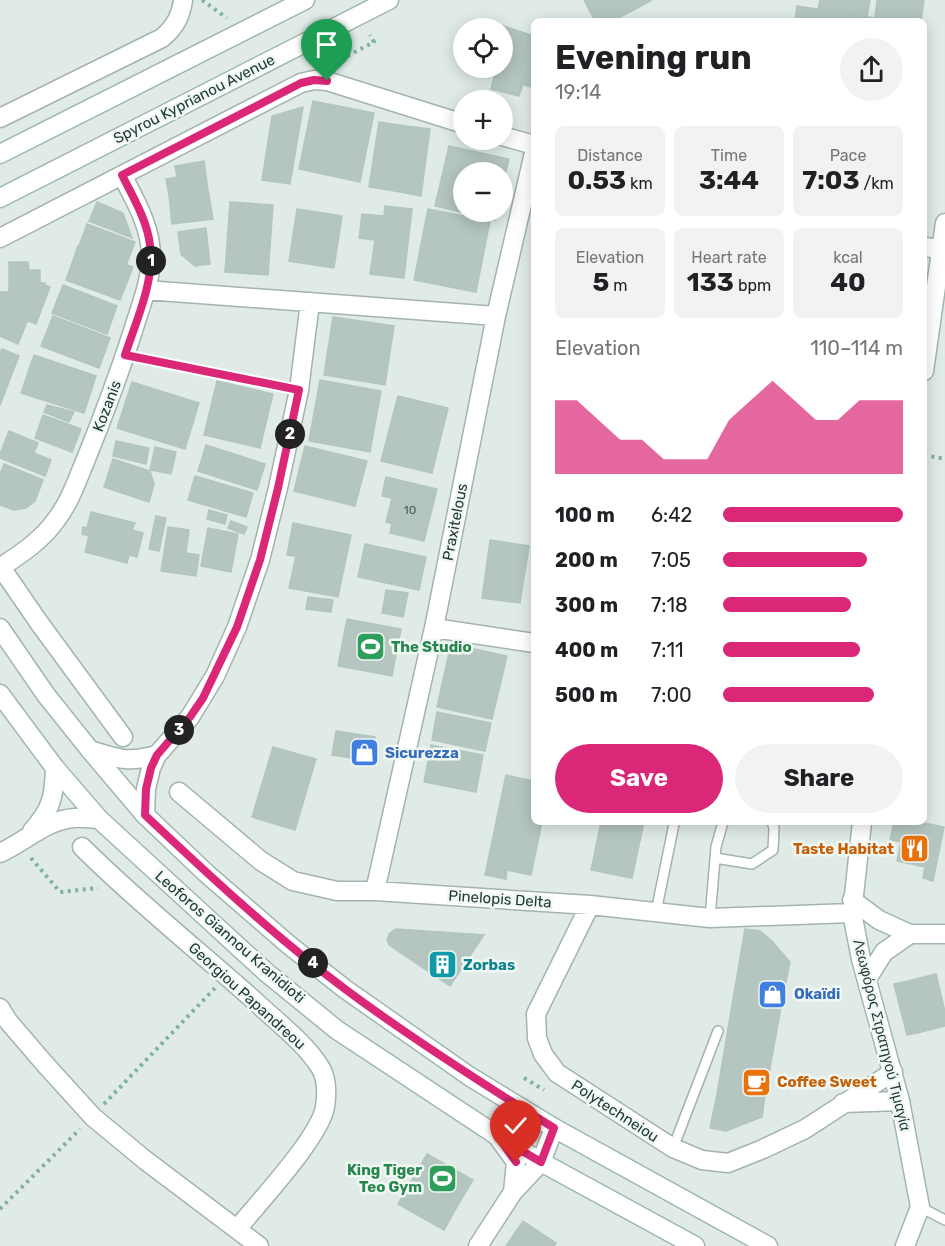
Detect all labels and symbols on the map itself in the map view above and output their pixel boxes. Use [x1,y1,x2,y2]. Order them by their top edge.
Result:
pin [301,19,352,81]
street label: Spyrou Kyprianou Avenue [110,50,278,148]
pin: 1 [136,246,166,276]
street label: Kozanis [89,378,125,434]
pin: 2 [275,419,305,449]
street label: Praxitelous [439,481,471,562]
house number: 10 [404,503,416,517]
sports icon: The Studio [354,631,386,663]
place label: The Studio [391,638,472,656]
pin: 3 [164,715,194,745]
shop icon: Sicurezza [348,737,380,769]
place label: Sicurezza [385,744,459,762]
restaurant icon: Taste Habitat [899,833,931,865]
place label: Taste Habitat [793,840,894,858]
street label: Leoforos Giannou Kranidioti [151,867,309,1007]
street label: Pinelopis Delta [448,886,552,912]
street label: Λεωφόρος Στρατηγού Τιμαγία [849,937,915,1133]
street label: Georgiou Papandreou [185,939,309,1053]
pin: 4 [298,948,328,978]
building icon: Zorbas [426,949,458,981]
place label: Zorbas [463,956,515,974]
shop icon: Okaïdi [757,978,789,1010]
place label: Okaïdi [794,985,840,1003]
cafe icon: Coffee Sweet [740,1066,772,1098]
place label: Coffee Sweet [777,1073,877,1091]
street label: Polytechneiou [568,1076,662,1146]
pin [490,1100,541,1162]
place label: King Tiger Teo Gym [347,1161,422,1196]
sports icon: King Tiger Teo Gym [427,1163,459,1195]

